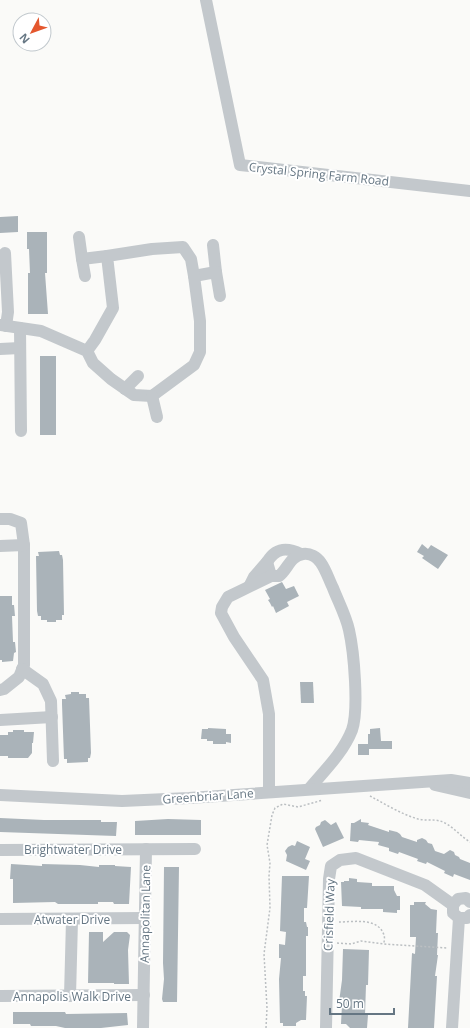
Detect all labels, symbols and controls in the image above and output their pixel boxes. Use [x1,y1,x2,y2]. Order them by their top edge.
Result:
north arrow [12,12,52,52]
text: N [15,31,33,47]
street label: Crystal Spring Farm Road [248,158,390,190]
street label: Greenbriar Lane [162,784,254,808]
street label: Brightwater Drive [24,841,122,858]
street label: Annapolitan Lane [136,865,154,963]
street label: Crisfield Way [319,878,339,951]
street label: Atwater Drive [34,911,110,928]
street label: Annapolis Walk Drive [13,988,131,1005]
scale bar [330,990,394,1016]
text: 50 m [336,995,364,1012]

